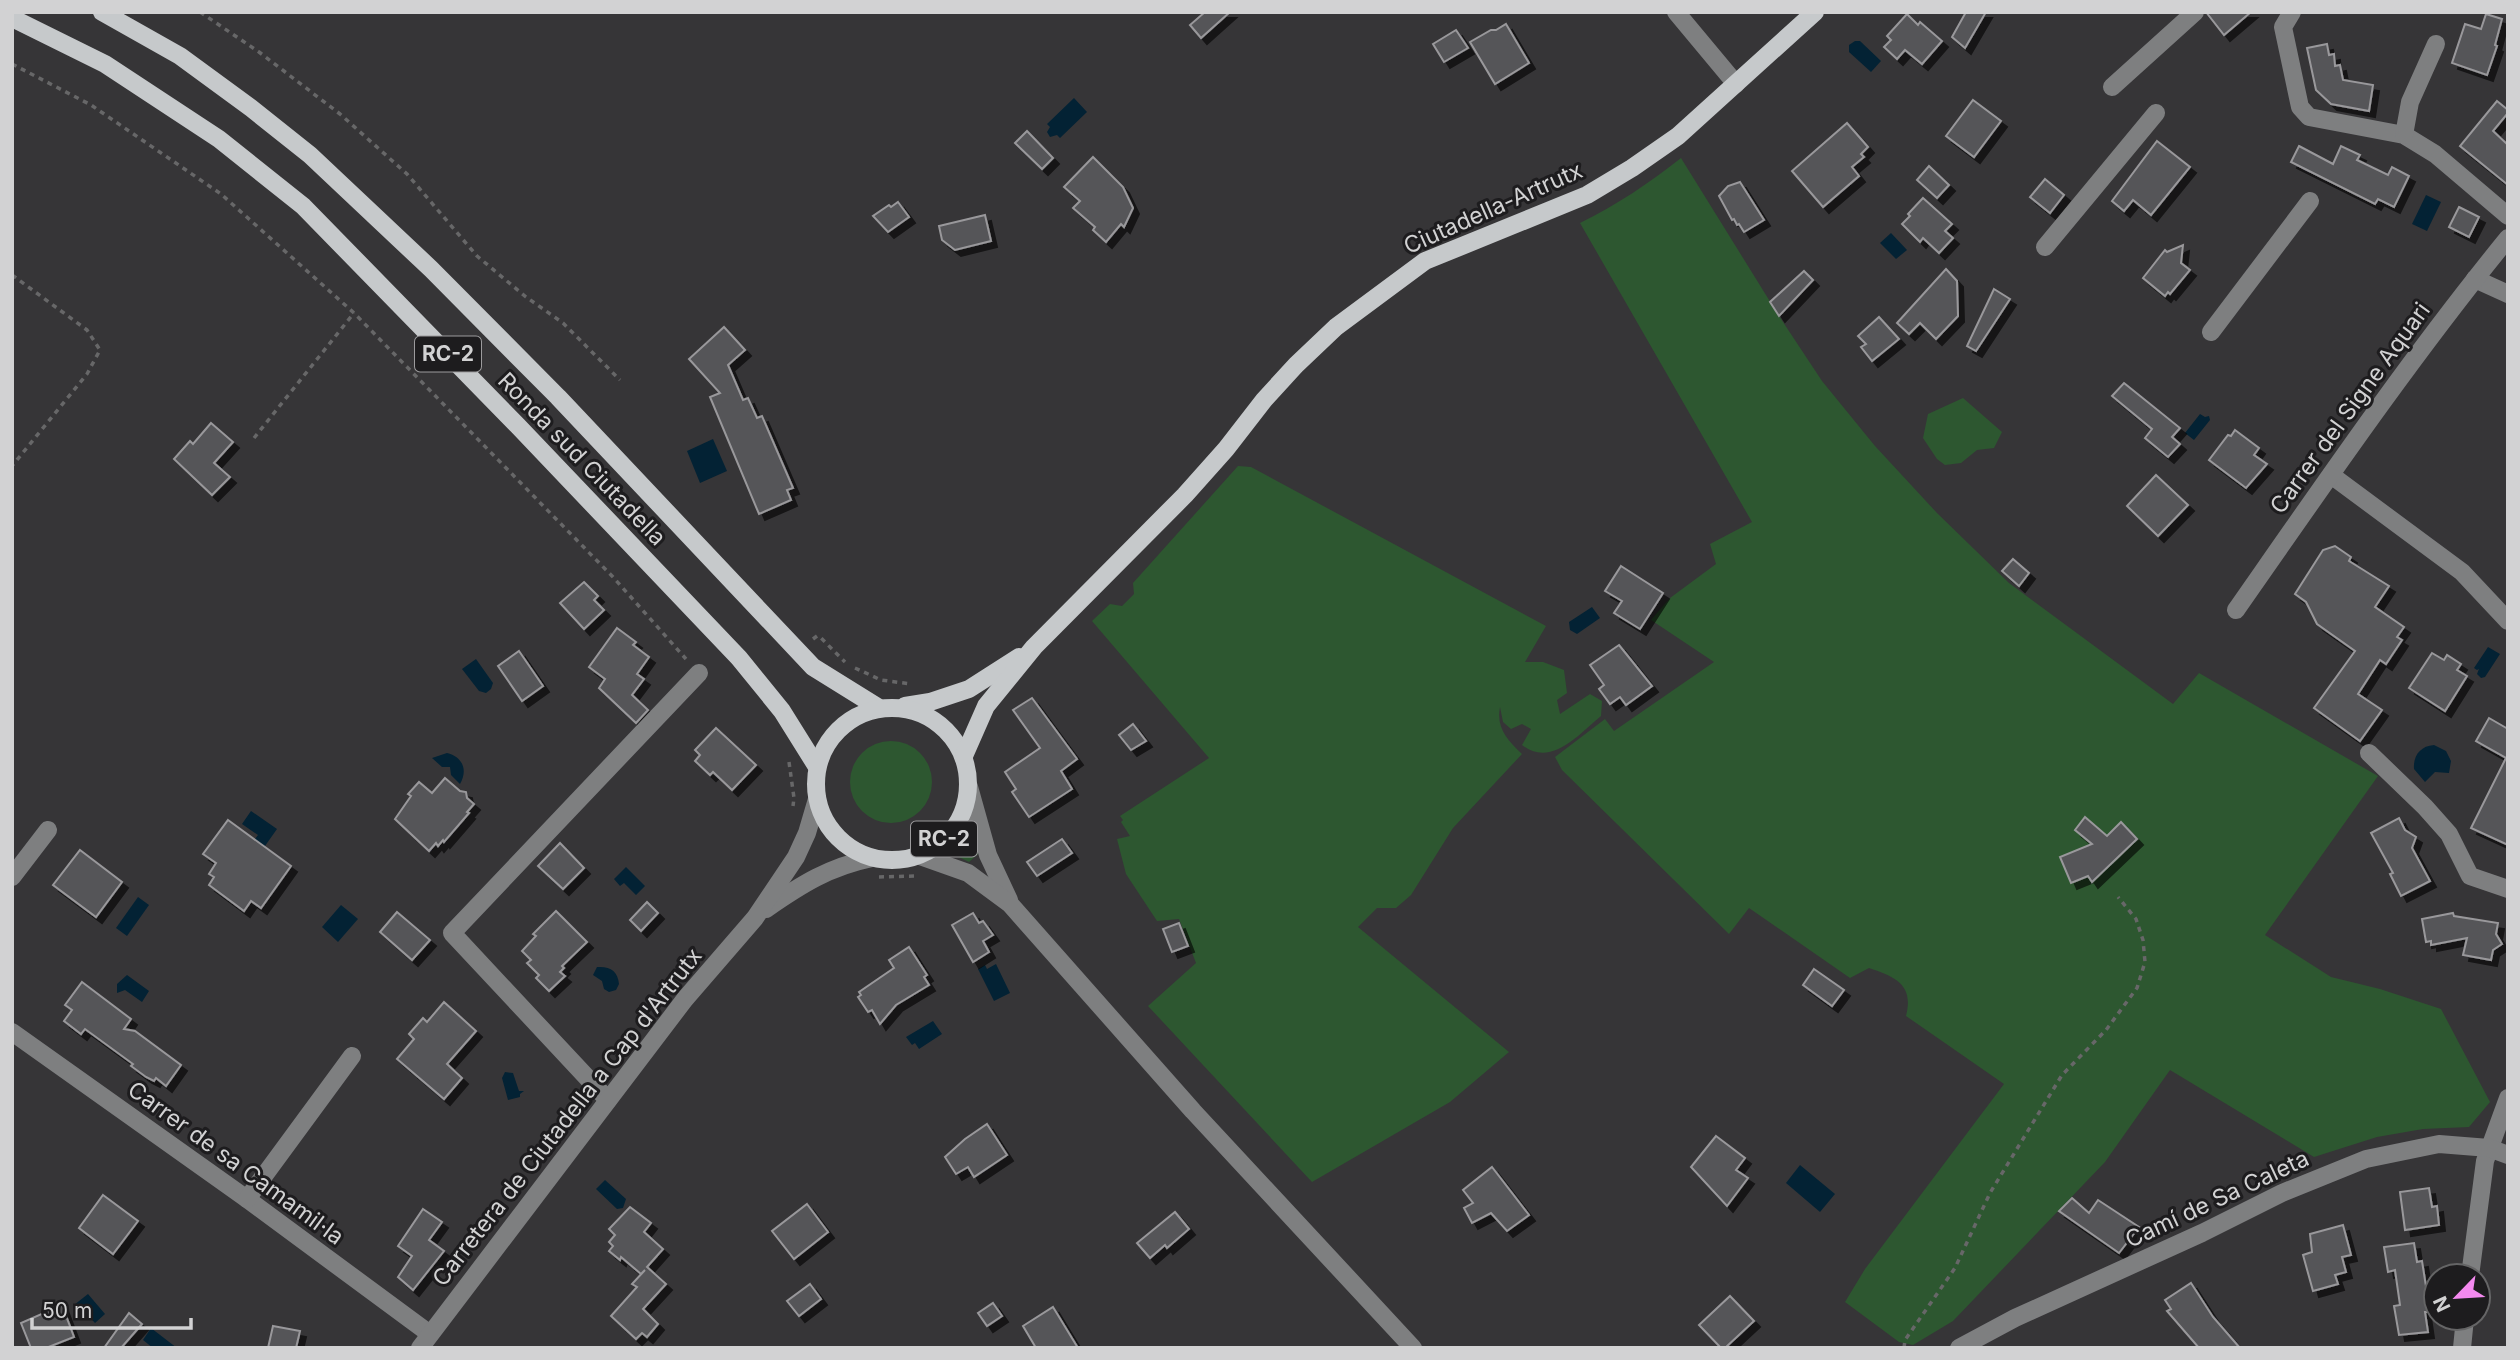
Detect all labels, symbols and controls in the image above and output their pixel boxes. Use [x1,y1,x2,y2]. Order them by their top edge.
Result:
street label: Ciutadella-Artrutx [1399,156,1587,260]
street label: Carrer del Signe Aquari [2264,297,2436,519]
road number: RC-2 [415,336,481,372]
street label: Ronda sud Ciutadella [492,367,672,551]
road number: RC-2 [911,822,977,856]
street label: Carretera de Ciutadella a Cap d'Artrutx [426,942,708,1292]
street label: Carrer de sa Camamil·la [123,1075,349,1251]
street label: Camí de Sa Caleta [2121,1144,2313,1254]
north arrow [2422,1262,2492,1332]
scale bar [32,1286,191,1330]
text: N [2429,1293,2456,1315]
text: 50 m [42,1298,92,1323]

